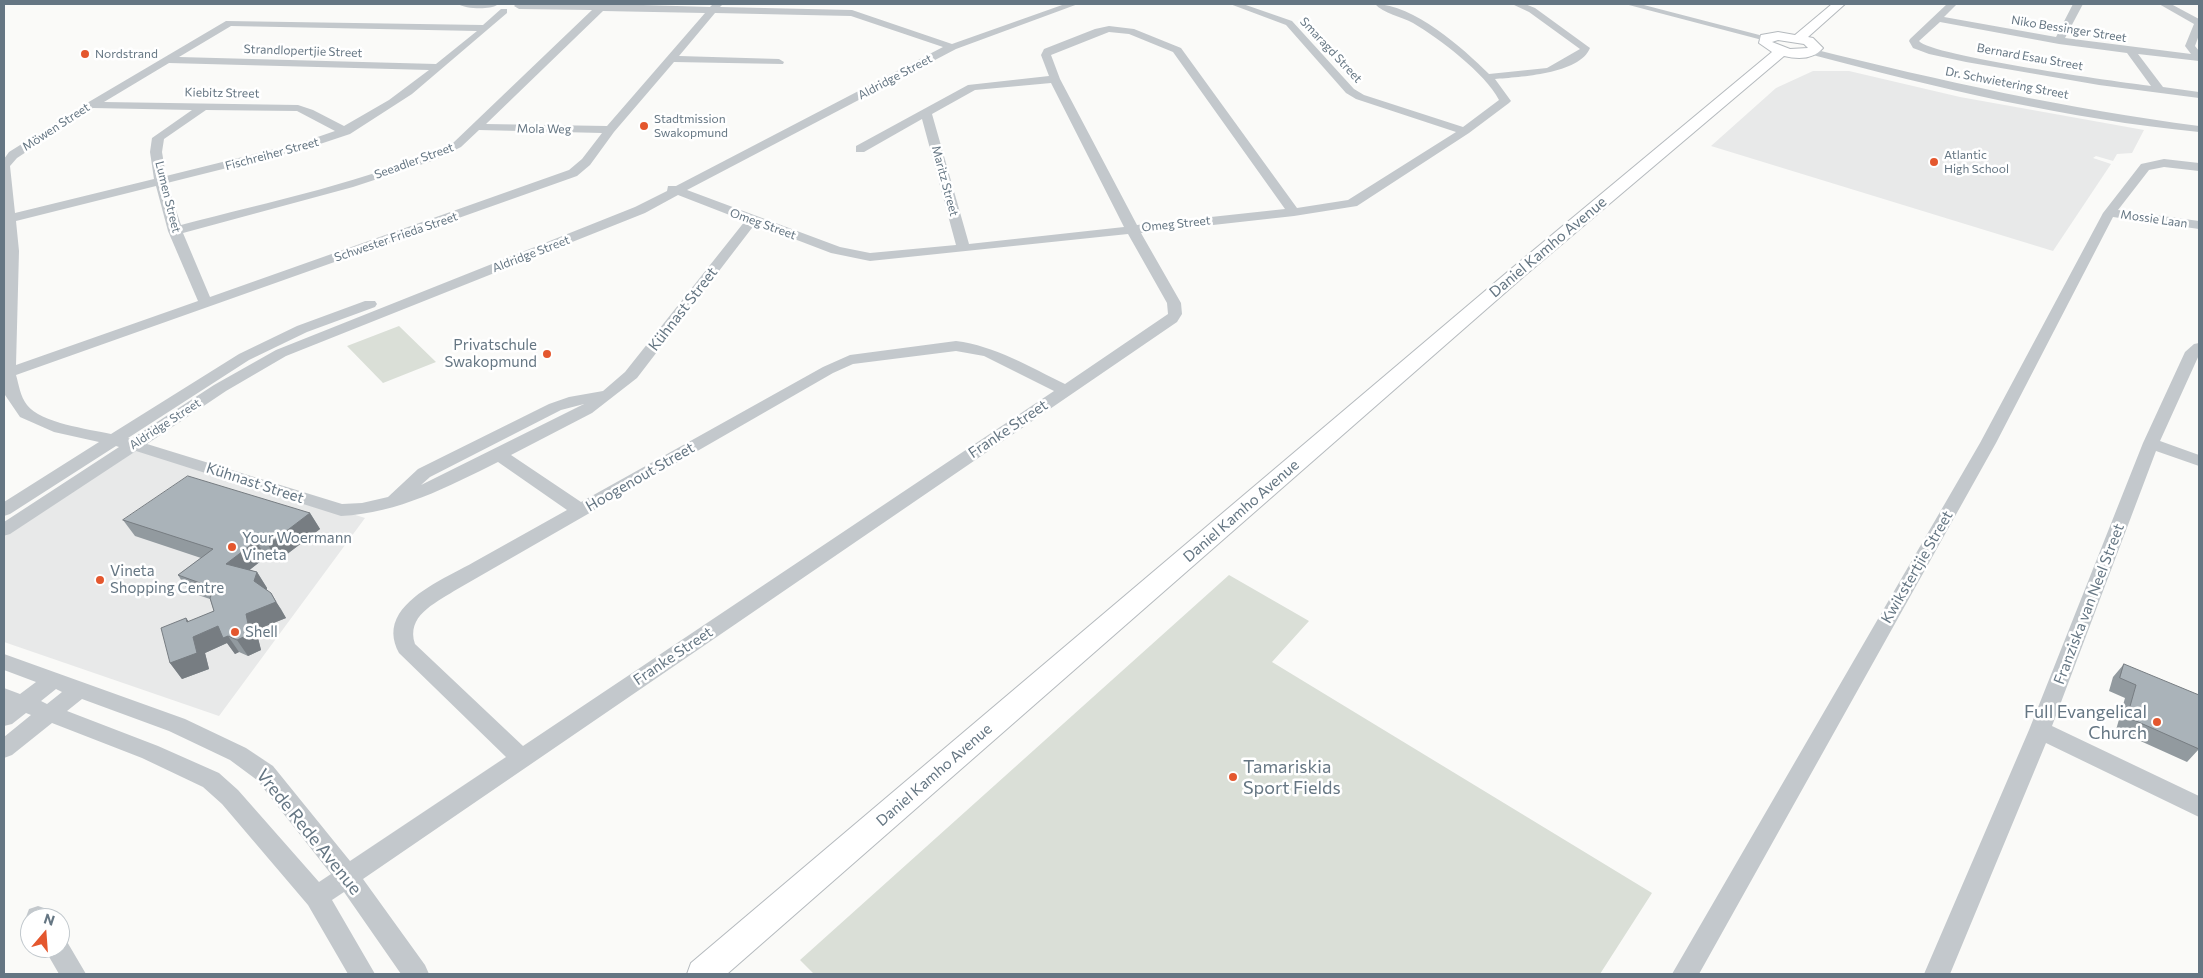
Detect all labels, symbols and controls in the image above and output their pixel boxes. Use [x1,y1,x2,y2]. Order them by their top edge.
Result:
street label: Niko Bessinger Street [2010,13,2128,45]
street label: Smaragd Street [1297,14,1365,86]
street label: Bernard Esau Street [1976,41,2084,73]
street label: Strandlopertjie Street [243,42,363,60]
place label: Nordstrand [95,47,158,61]
marker: Nordstrand [79,48,91,60]
street label: Aldridge Street [855,51,935,103]
street label: Dr. Schwietering Street [1944,64,2070,102]
street label: Kiebitz Street [185,85,259,101]
street label: Möwen Street [20,100,92,154]
place label: Stadtmission Swakopmund [654,112,728,140]
marker: Stadtmission Swakopmund [638,120,650,132]
street label: Mola Weg [517,121,571,137]
street label: Fischreiher Street [224,135,320,173]
street label: Seeadler Street [372,140,456,182]
street label: Maritz Street [929,144,961,218]
place label: Atlantic High School [1944,148,2009,176]
marker: Atlantic High School [1928,156,1940,168]
street label: Lumen Street [152,160,184,234]
street label: Daniel Kamho Avenue [1486,193,1610,301]
street label: Omeg Street [728,205,798,243]
street label: Mossie Laan [2120,207,2188,231]
street label: Schwester Frieda Street [332,209,460,265]
street label: Omeg Street [1141,213,1211,235]
street label: Aldridge Street [490,233,572,275]
street label: Kühnast Street [645,263,721,355]
place label: Privatschule Swakopmund [444,336,537,371]
marker: Privatschule Swakopmund [541,348,553,360]
street label: Aldridge Street [127,396,203,452]
street label: Franke Street [965,396,1051,462]
street label: Hoogenout Street [582,439,698,515]
street label: Daniel Kamho Avenue [1179,456,1303,566]
street label: Kühnast Street [204,459,306,507]
street label: Kwikstertjie Street [1877,507,1957,627]
street label: Franziska van Neel Street [2050,521,2128,687]
place label: Your Woermann Vineta [242,529,352,564]
marker: Your Woermann Vineta [226,541,238,553]
place label: Vineta Shopping Centre [110,562,224,597]
marker: Vineta Shopping Centre [94,574,106,586]
place label: Shell [245,623,278,641]
street label: Franke Street [630,623,716,689]
marker: Shell [229,626,241,638]
place label: Full Evangelical Church [2024,701,2147,744]
marker: Full Evangelical Church [2151,716,2163,728]
street label: Daniel Kamho Avenue [872,720,996,830]
place label: Tamariskia Sport Fields [1243,756,1341,799]
street label: Vrede Rede Avenue [252,765,366,899]
marker: Tamariskia Sport Fields [1227,771,1239,783]
north arrow [20,908,70,958]
text: N [42,910,57,929]

